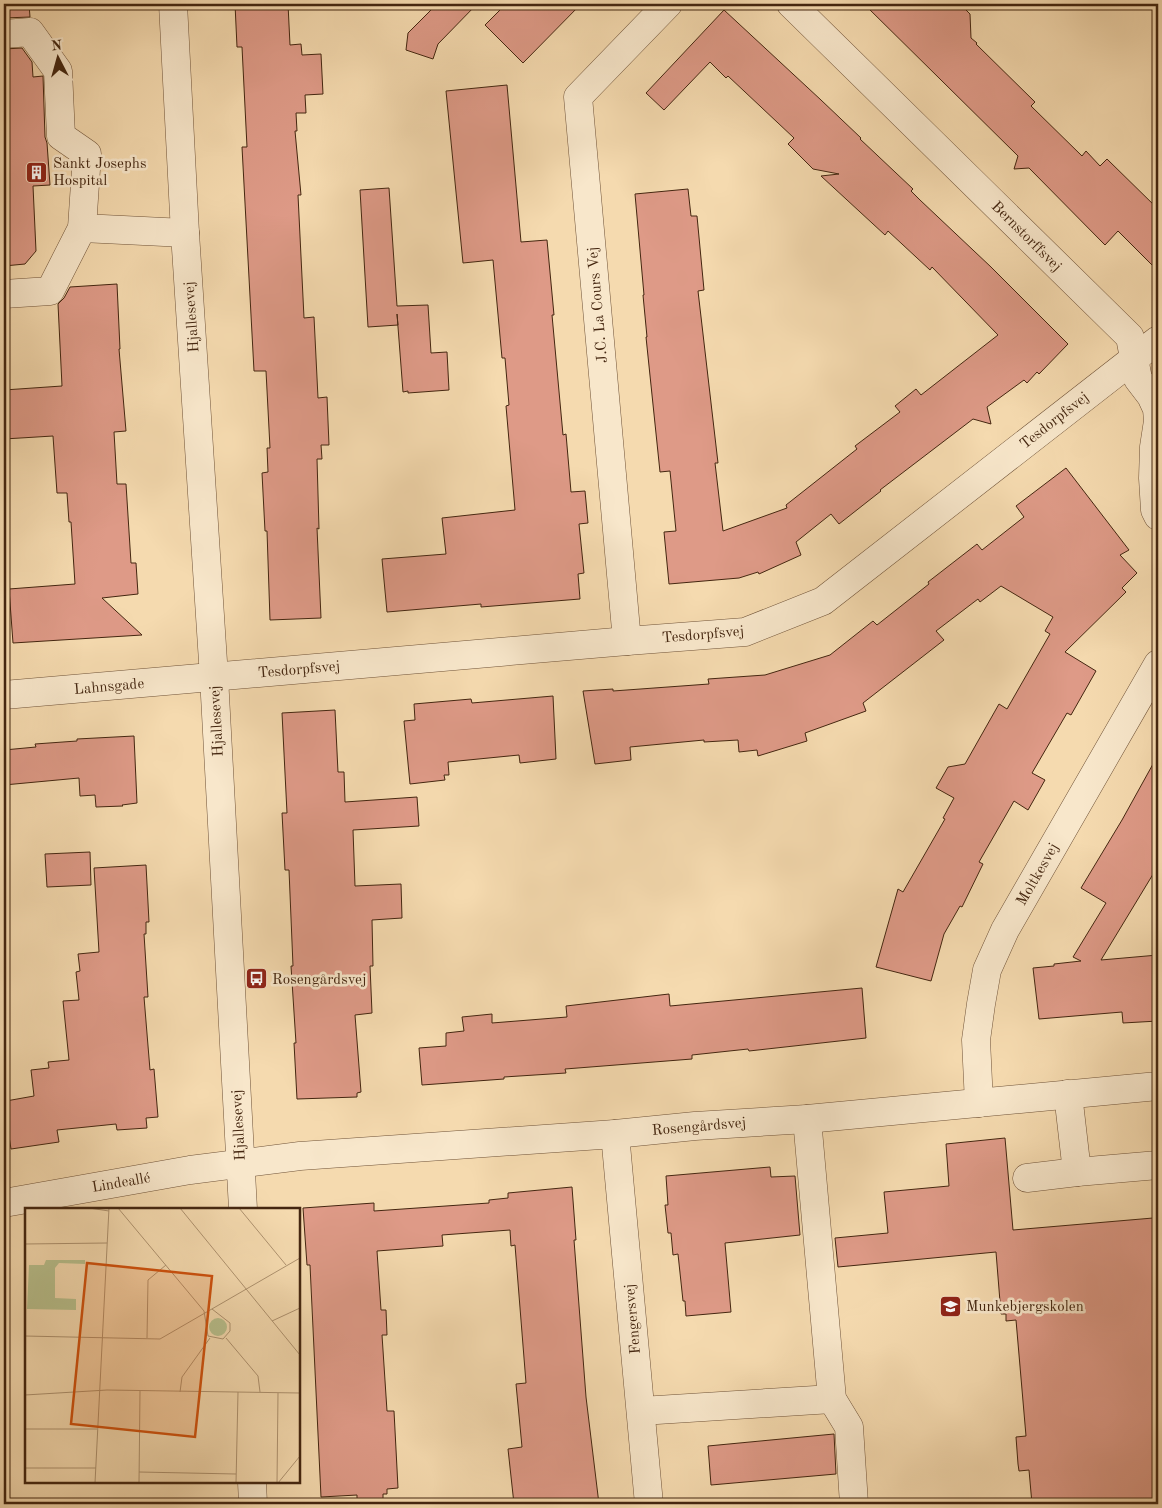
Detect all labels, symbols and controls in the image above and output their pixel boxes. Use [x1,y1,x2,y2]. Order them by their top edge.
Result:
north arrow [32,32,82,82]
text: N [51,39,63,54]
place label: Sankt Josephs Hospital [53,157,146,189]
building icon: Sankt Josephs Hospital [25,160,49,184]
street label: Bernstorffsvej [988,199,1064,275]
street label: J.C. La Cours Vej [586,246,611,364]
street label: Hjallesevej [183,281,202,353]
street label: Tesdorpfsvej [1018,390,1092,453]
street label: Tesdorpfsvej [661,624,745,647]
street label: Tesdorpfsvej [257,659,341,682]
street label: Lahnsgade [73,677,145,698]
street label: Hjallesevej [208,685,227,757]
street label: Moltkesvej [1014,841,1062,909]
bus stop icon: Rosengårdsvej [244,967,268,991]
place label: Rosengårdsvej [272,973,367,988]
street label: Hjallesevej [230,1089,249,1161]
street label: Rosengårdsvej [651,1116,747,1139]
street label: Lindeallé [91,1171,152,1196]
inset map [25,1208,300,1483]
street label: Fengersvej [623,1283,644,1355]
school or university icon: Munkebjergskolen [938,1294,962,1318]
place label: Munkebjergskolen [966,1300,1084,1315]

